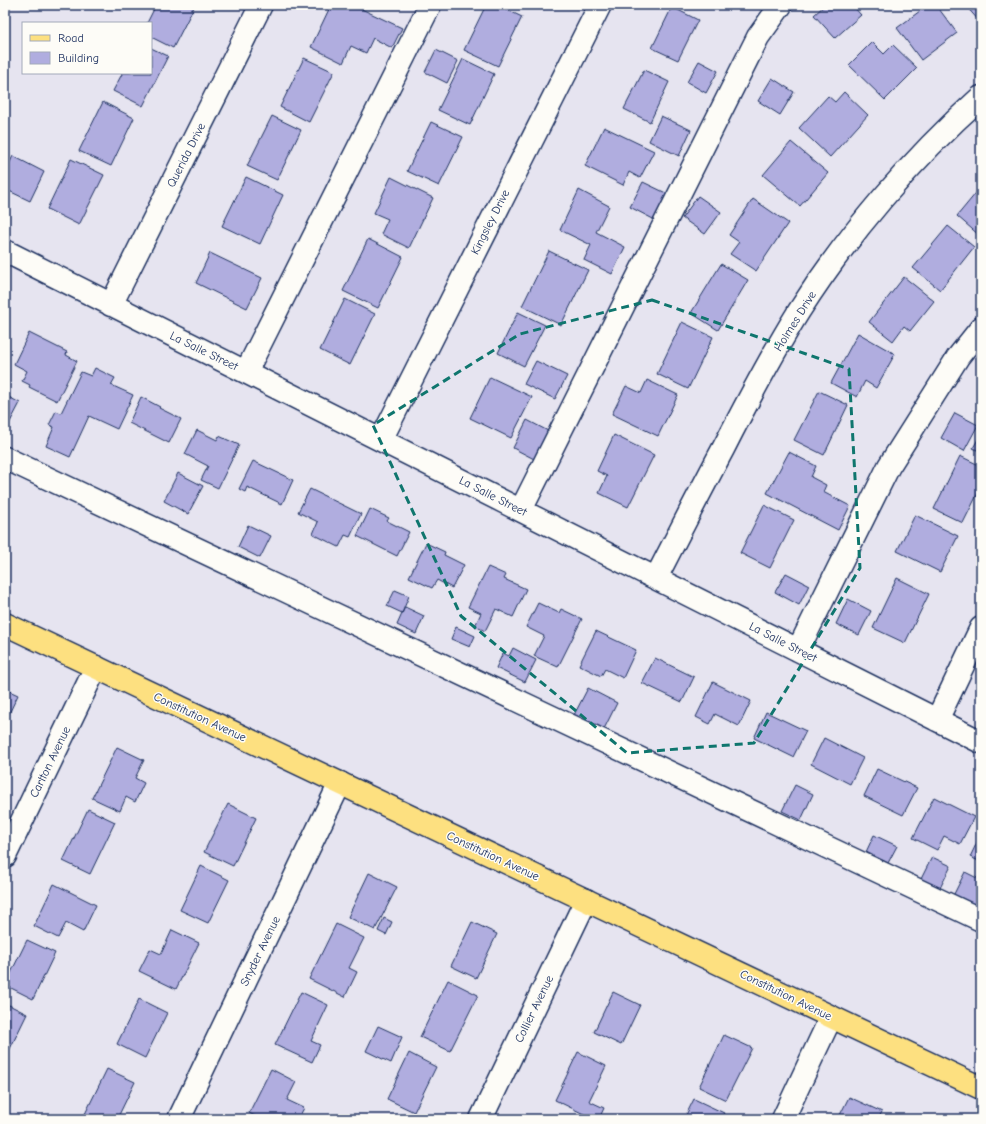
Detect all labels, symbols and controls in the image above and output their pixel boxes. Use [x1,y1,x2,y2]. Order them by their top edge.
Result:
legend [22,22,152,74]
text: Road [58,31,84,45]
text: Building [58,51,99,65]
street label: Querida Drive [164,120,208,190]
street label: Kingsley Drive [468,187,512,257]
street label: Holmes Drive [771,288,819,354]
street label: La Salle Street [168,328,241,374]
street label: La Salle Street [457,473,530,519]
street label: La Salle Street [747,619,820,665]
street label: Constitution Avenue [151,689,249,745]
street label: Carlton Avenue [27,724,73,800]
street label: Constitution Avenue [444,828,542,884]
street label: Snyder Avenue [237,914,283,988]
street label: Constitution Avenue [738,967,834,1023]
street label: Collier Avenue [512,973,556,1045]

